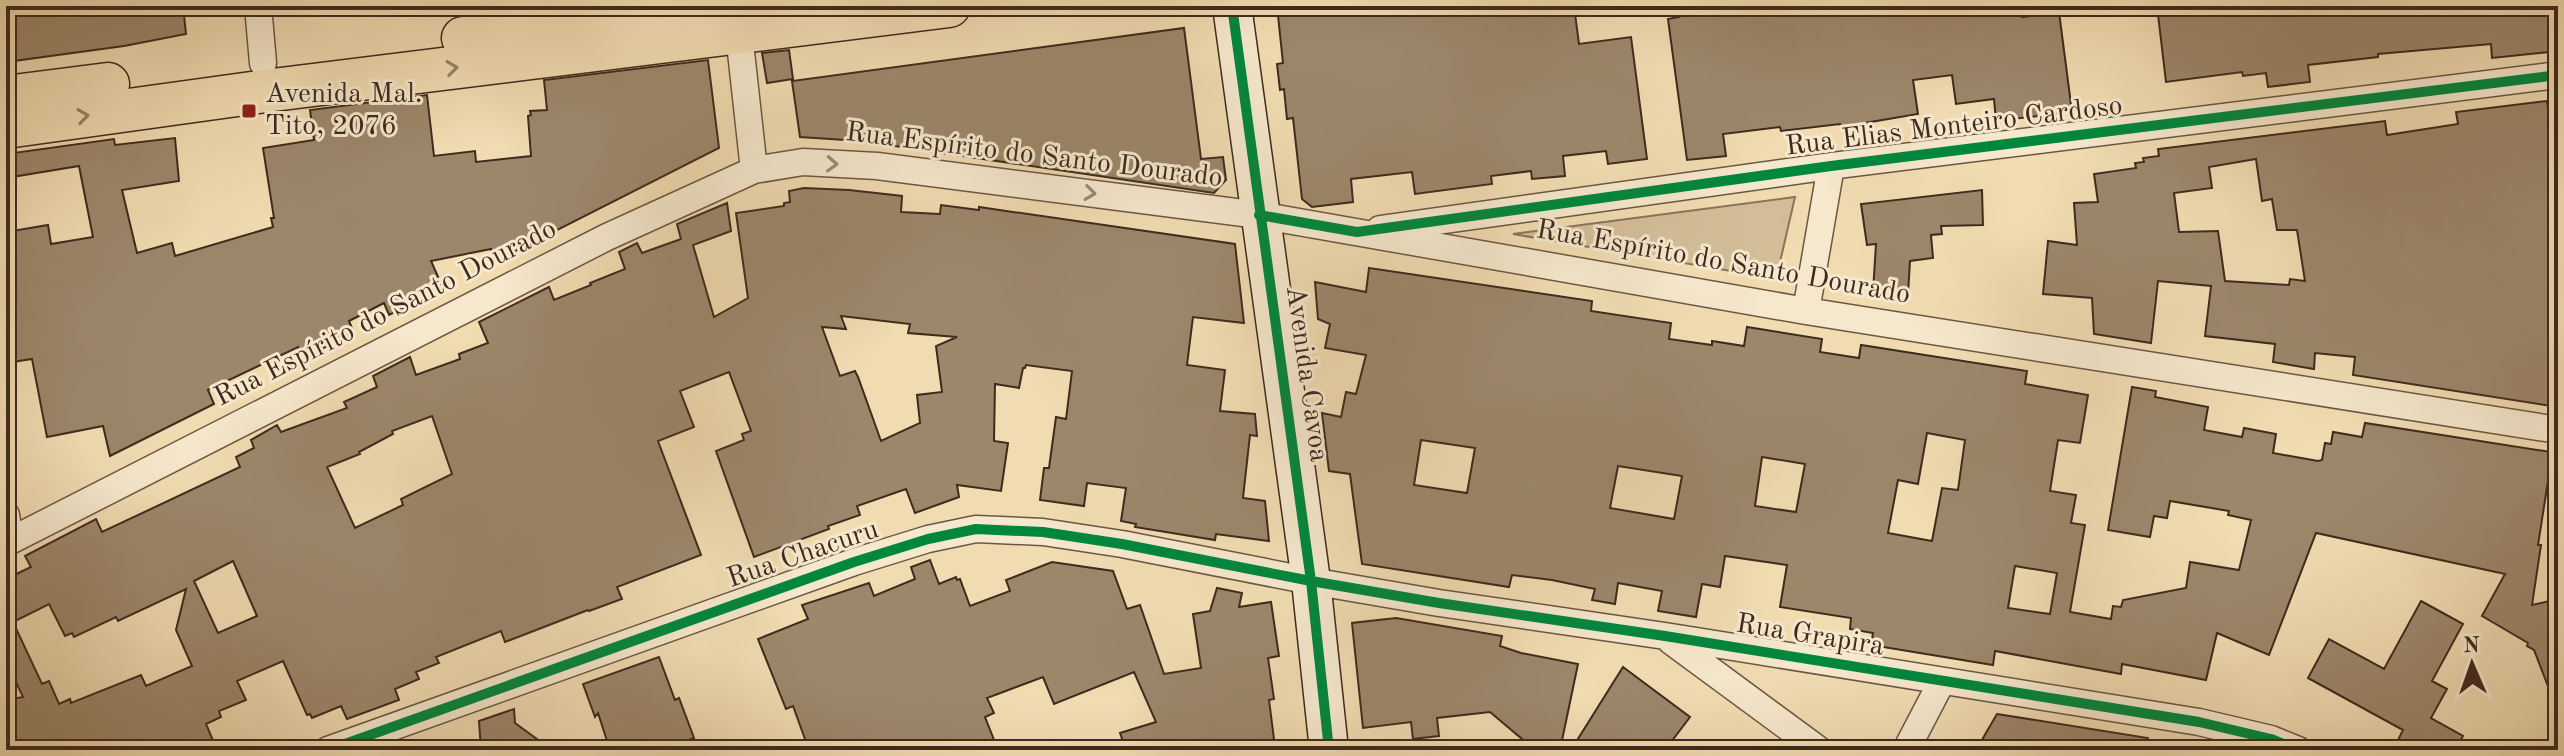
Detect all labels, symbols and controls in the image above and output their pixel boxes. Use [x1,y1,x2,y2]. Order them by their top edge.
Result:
one-way arrow [446,60,459,77]
place label: Avenida Mal. Tito, 2076 [265,81,423,141]
street label: Rua Elias Monteiro Cardoso [1784,92,2124,162]
marker: Avenida Mal. Tito, 2076 [240,102,258,120]
one-way arrow [77,108,90,125]
street label: Rua Espírito do Santo Dourado [844,119,1224,193]
one-way arrow [826,155,839,172]
one-way arrow [1083,184,1097,201]
street label: Rua Espírito do Santo Dourado [211,215,561,413]
street label: Rua Espírito do Santo Dourado [1534,216,1912,310]
street label: Avenida Cavoa [1280,284,1332,464]
street label: Rua Chacuru [724,516,882,594]
street label: Rua Grapira [1734,610,1886,662]
north arrow [2432,624,2512,704]
text: N [2463,635,2480,657]

